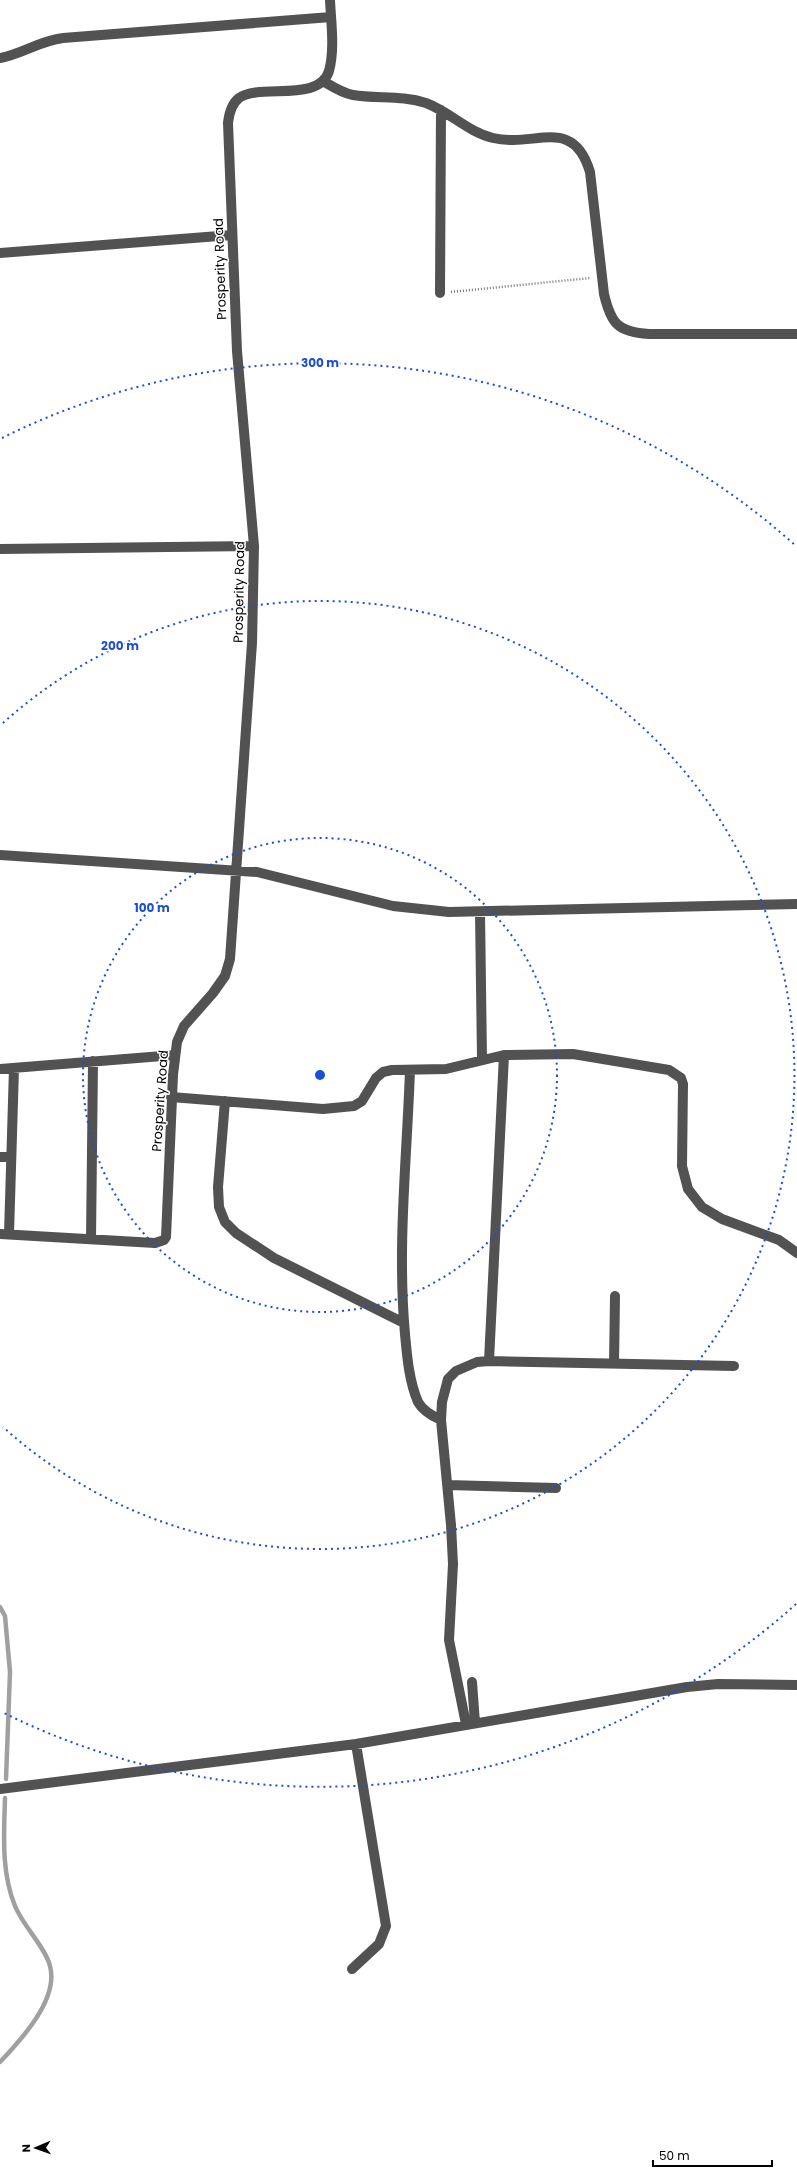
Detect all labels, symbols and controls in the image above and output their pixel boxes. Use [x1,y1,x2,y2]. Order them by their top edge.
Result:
street label: Prosperity Road [209,218,231,320]
text: 300 m [301,354,339,371]
street label: Prosperity Road [229,541,249,643]
text: 200 m [101,637,139,654]
text: 100 m [134,899,170,916]
street label: Prosperity Road [147,1050,173,1152]
centre of rings [313,1068,327,1082]
north arrow [16,2128,56,2168]
scale bar [653,2142,772,2168]
text: N [18,2144,34,2153]
text: 50 m [659,2147,690,2164]

